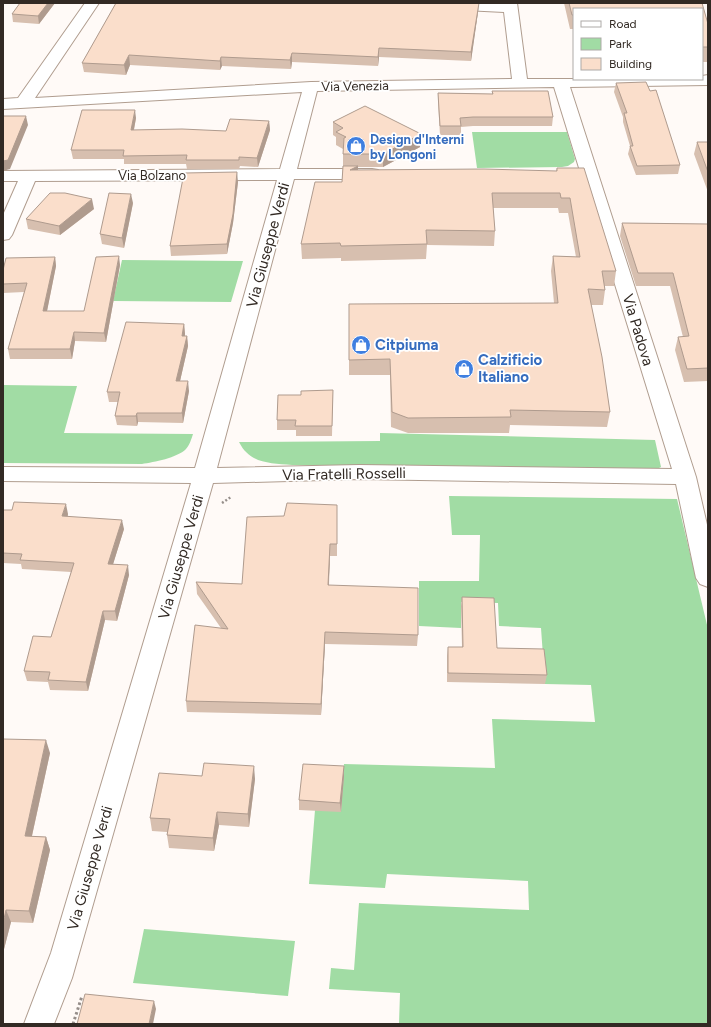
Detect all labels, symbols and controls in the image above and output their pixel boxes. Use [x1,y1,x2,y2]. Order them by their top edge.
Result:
legend [573,8,703,80]
text: Road [609,17,637,31]
text: Park [609,37,632,51]
text: Building [609,57,652,71]
street label: Via Venezia [321,78,389,94]
place label: Design d'Interni by Longoni [370,132,464,162]
shop icon: Design d'Interni by Longoni [345,135,367,157]
street label: Via Bolzano [118,168,186,183]
street label: Via Giuseppe Verdi [243,181,293,309]
street label: Via Padova [619,292,657,368]
shop icon: Citpiuma [350,334,372,356]
place label: Citpiuma [375,336,438,354]
place label: Calzificio Italiano [478,351,543,386]
shop icon: Calzificio Italiano [453,358,475,380]
street label: Via Fratelli Rosselli [282,464,406,484]
street label: Via Giuseppe Verdi [155,493,207,621]
street label: Via Giuseppe Verdi [64,804,116,932]

